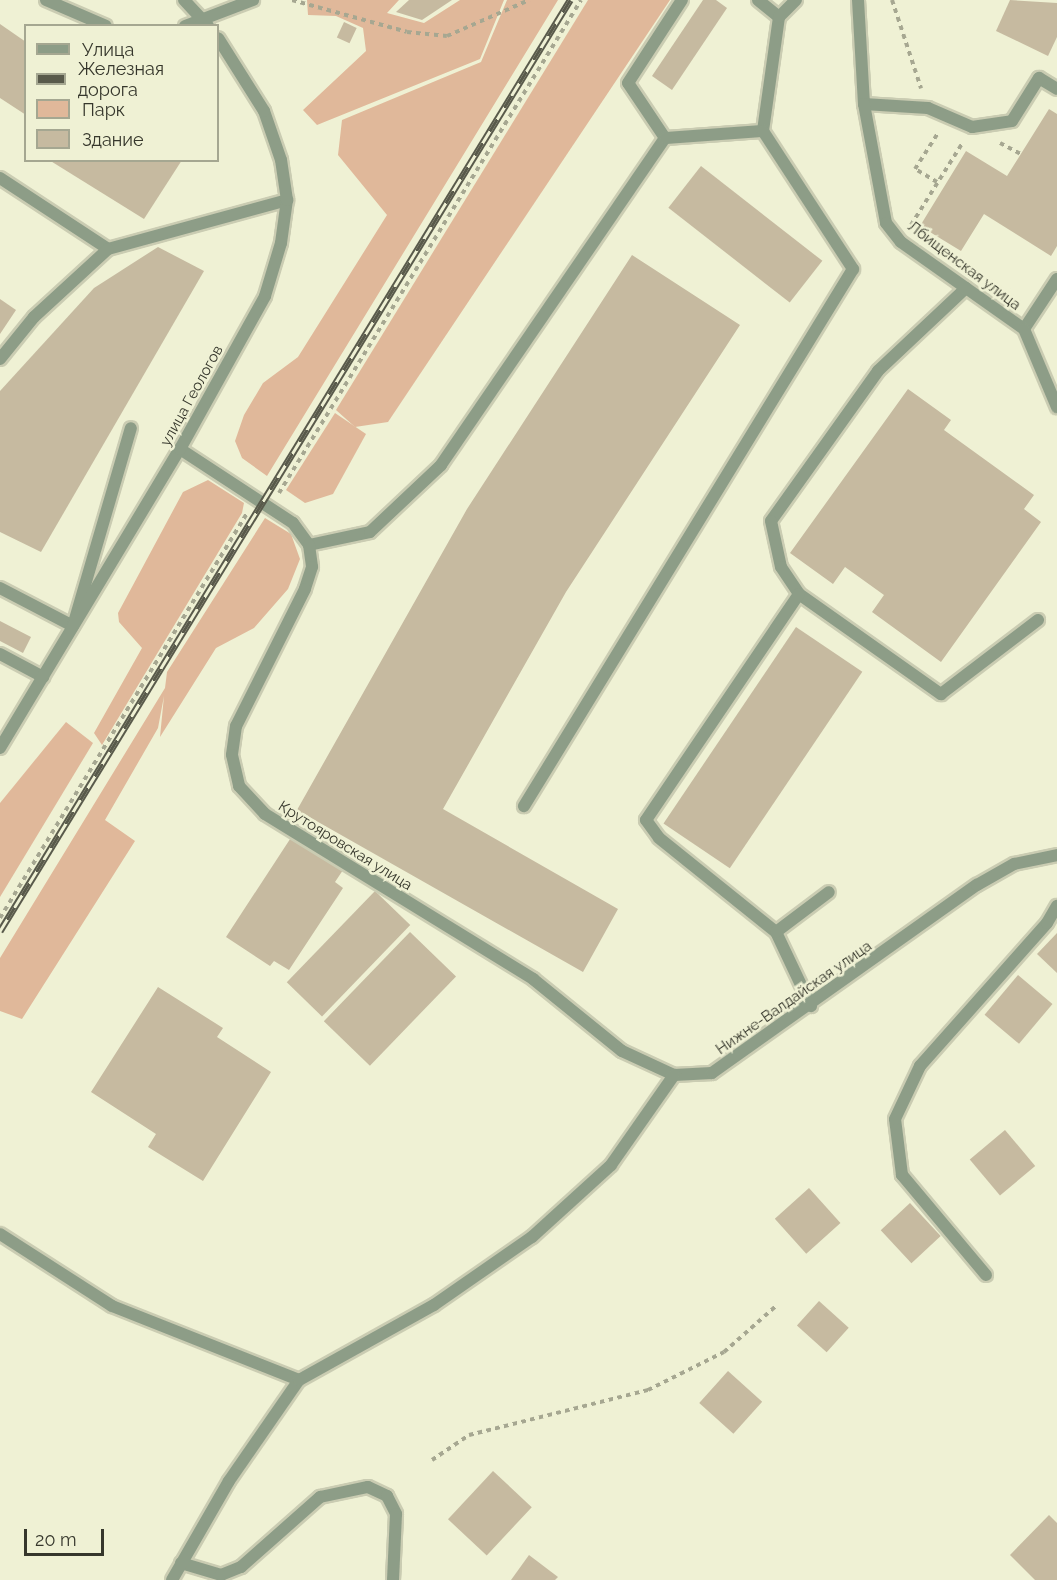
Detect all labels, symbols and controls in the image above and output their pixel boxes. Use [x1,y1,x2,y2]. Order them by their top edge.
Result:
legend [24,24,219,162]
text: Улица [82,39,134,60]
text: Железная дорога [78,58,164,100]
text: Парк [82,99,125,120]
text: Здание [82,129,144,150]
street label: Лбищенская улица [904,218,1024,314]
street label: улица Геологов [157,343,227,449]
street label: Крутояровская улица [275,797,415,895]
street label: Нижне-Валдайская улица [712,937,876,1059]
scale bar [27,1517,106,1555]
text: 20 m [35,1529,77,1550]

